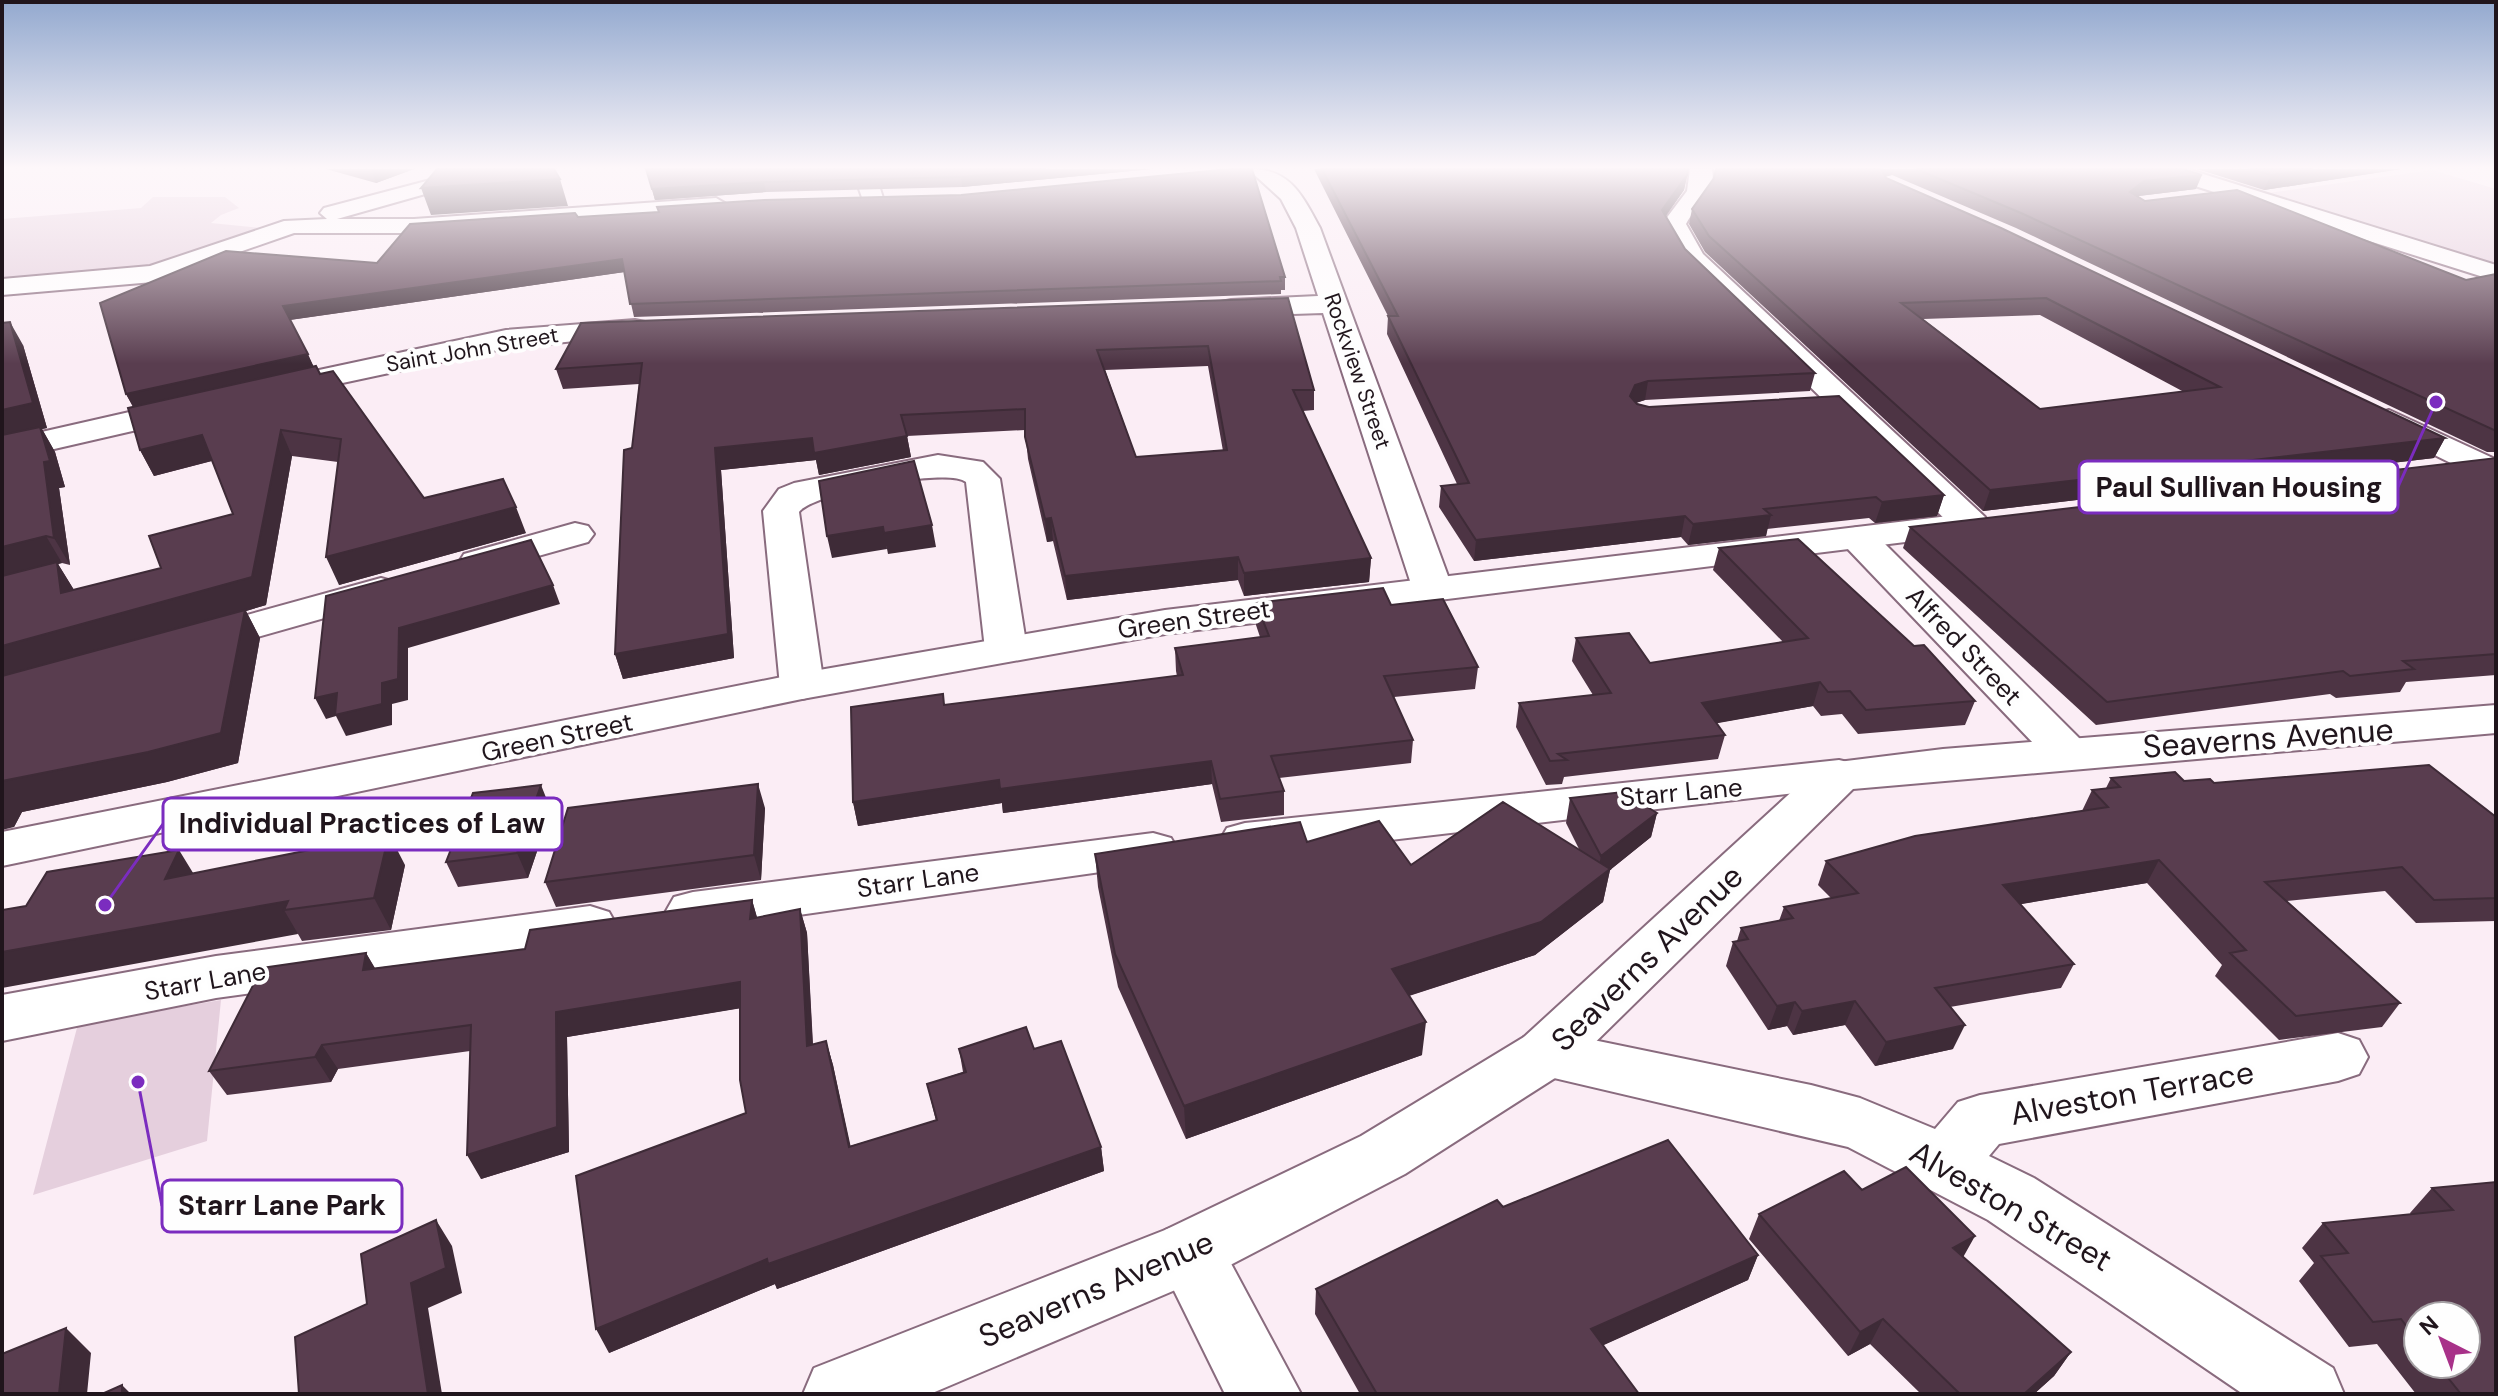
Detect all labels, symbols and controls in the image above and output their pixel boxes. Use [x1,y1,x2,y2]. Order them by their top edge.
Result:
street label: Rockview Street [1317,289,1398,453]
street label: Saint John Street [384,320,561,379]
callout: Paul Sullivan Housing [2079,461,2398,513]
text: Paul Sullivan Housing [2096,469,2382,506]
street label: Alfred Street [1899,579,2029,713]
street label: Green Street [1115,591,1273,647]
street label: Green Street [478,704,636,770]
street label: Seaverns Avenue [2141,708,2395,768]
street label: Starr Lane [1618,770,1744,814]
callout: Individual Practices of Law [163,798,562,850]
text: Individual Practices of Law [179,805,545,842]
street label: Starr Lane [855,855,981,905]
street label: Seaverns Avenue [1542,856,1752,1060]
street label: Starr Lane [141,954,269,1008]
street label: Alveston Terrace [2007,1051,2257,1135]
street label: Alveston Street [1902,1131,2120,1281]
callout: Starr Lane Park [162,1180,402,1232]
text: Starr Lane Park [178,1187,386,1224]
street label: Seaverns Avenue [972,1221,1220,1357]
north arrow [2402,1300,2482,1380]
text: N [2413,1309,2445,1342]

